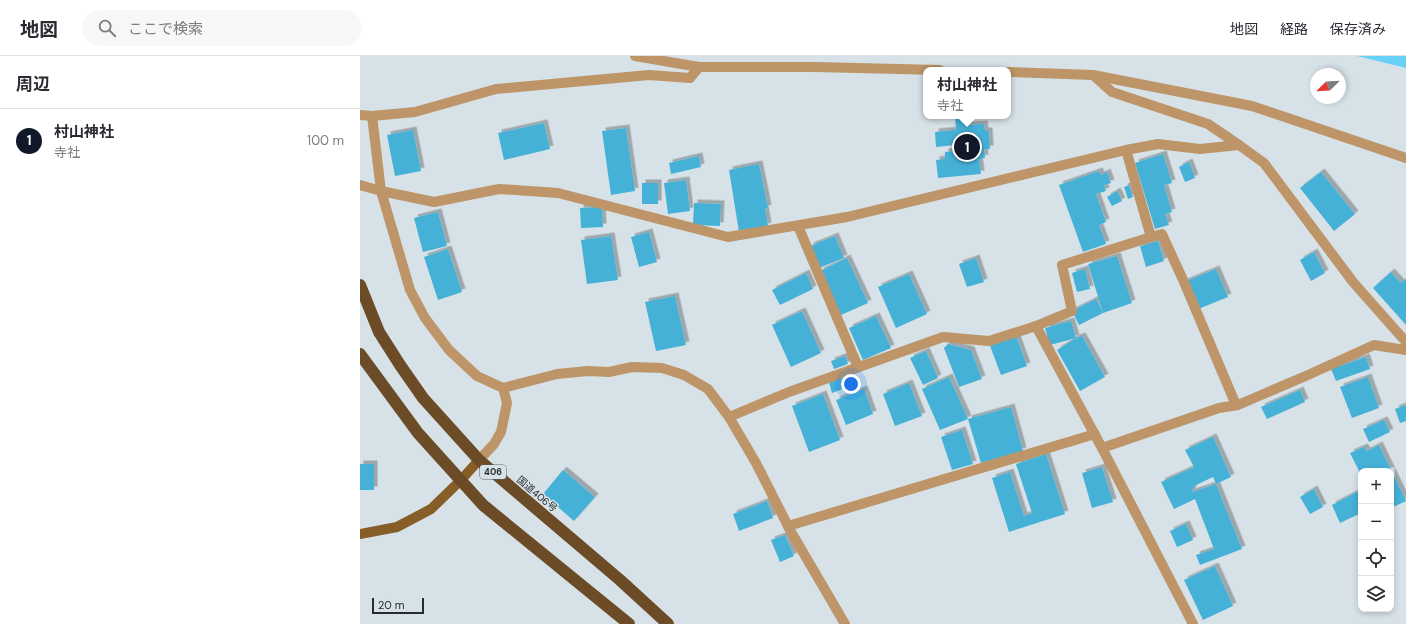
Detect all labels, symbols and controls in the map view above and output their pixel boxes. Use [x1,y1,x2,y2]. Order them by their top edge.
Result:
search box [82,10,362,46]
text: 地図 [20,17,58,42]
icon: search [96,17,118,39]
text: ここで検索 [128,19,203,39]
text: 地図 [1230,20,1258,38]
text: 経路 [1280,20,1308,38]
text: 保存済み [1330,20,1386,38]
popup [923,67,1011,119]
north arrow [1310,68,1346,104]
text: 周辺 [16,73,50,95]
text: 村山神社 [937,75,997,95]
text: 寺社 [937,97,963,114]
text: 村山神社 [54,122,114,142]
text: 1 [27,132,31,149]
text: 100 m [307,132,344,149]
pin: 1 [954,132,980,162]
text: 寺社 [54,144,80,161]
your location [841,374,861,394]
road number: 406 [480,465,506,479]
map controls [1358,468,1394,612]
button: + [1358,468,1394,504]
street label: 国道406号 [514,473,560,515]
button: − [1358,504,1394,540]
button: locate [1358,540,1394,576]
button: layers [1358,576,1394,612]
scale bar [372,596,424,615]
text: 20 m [378,598,404,612]

